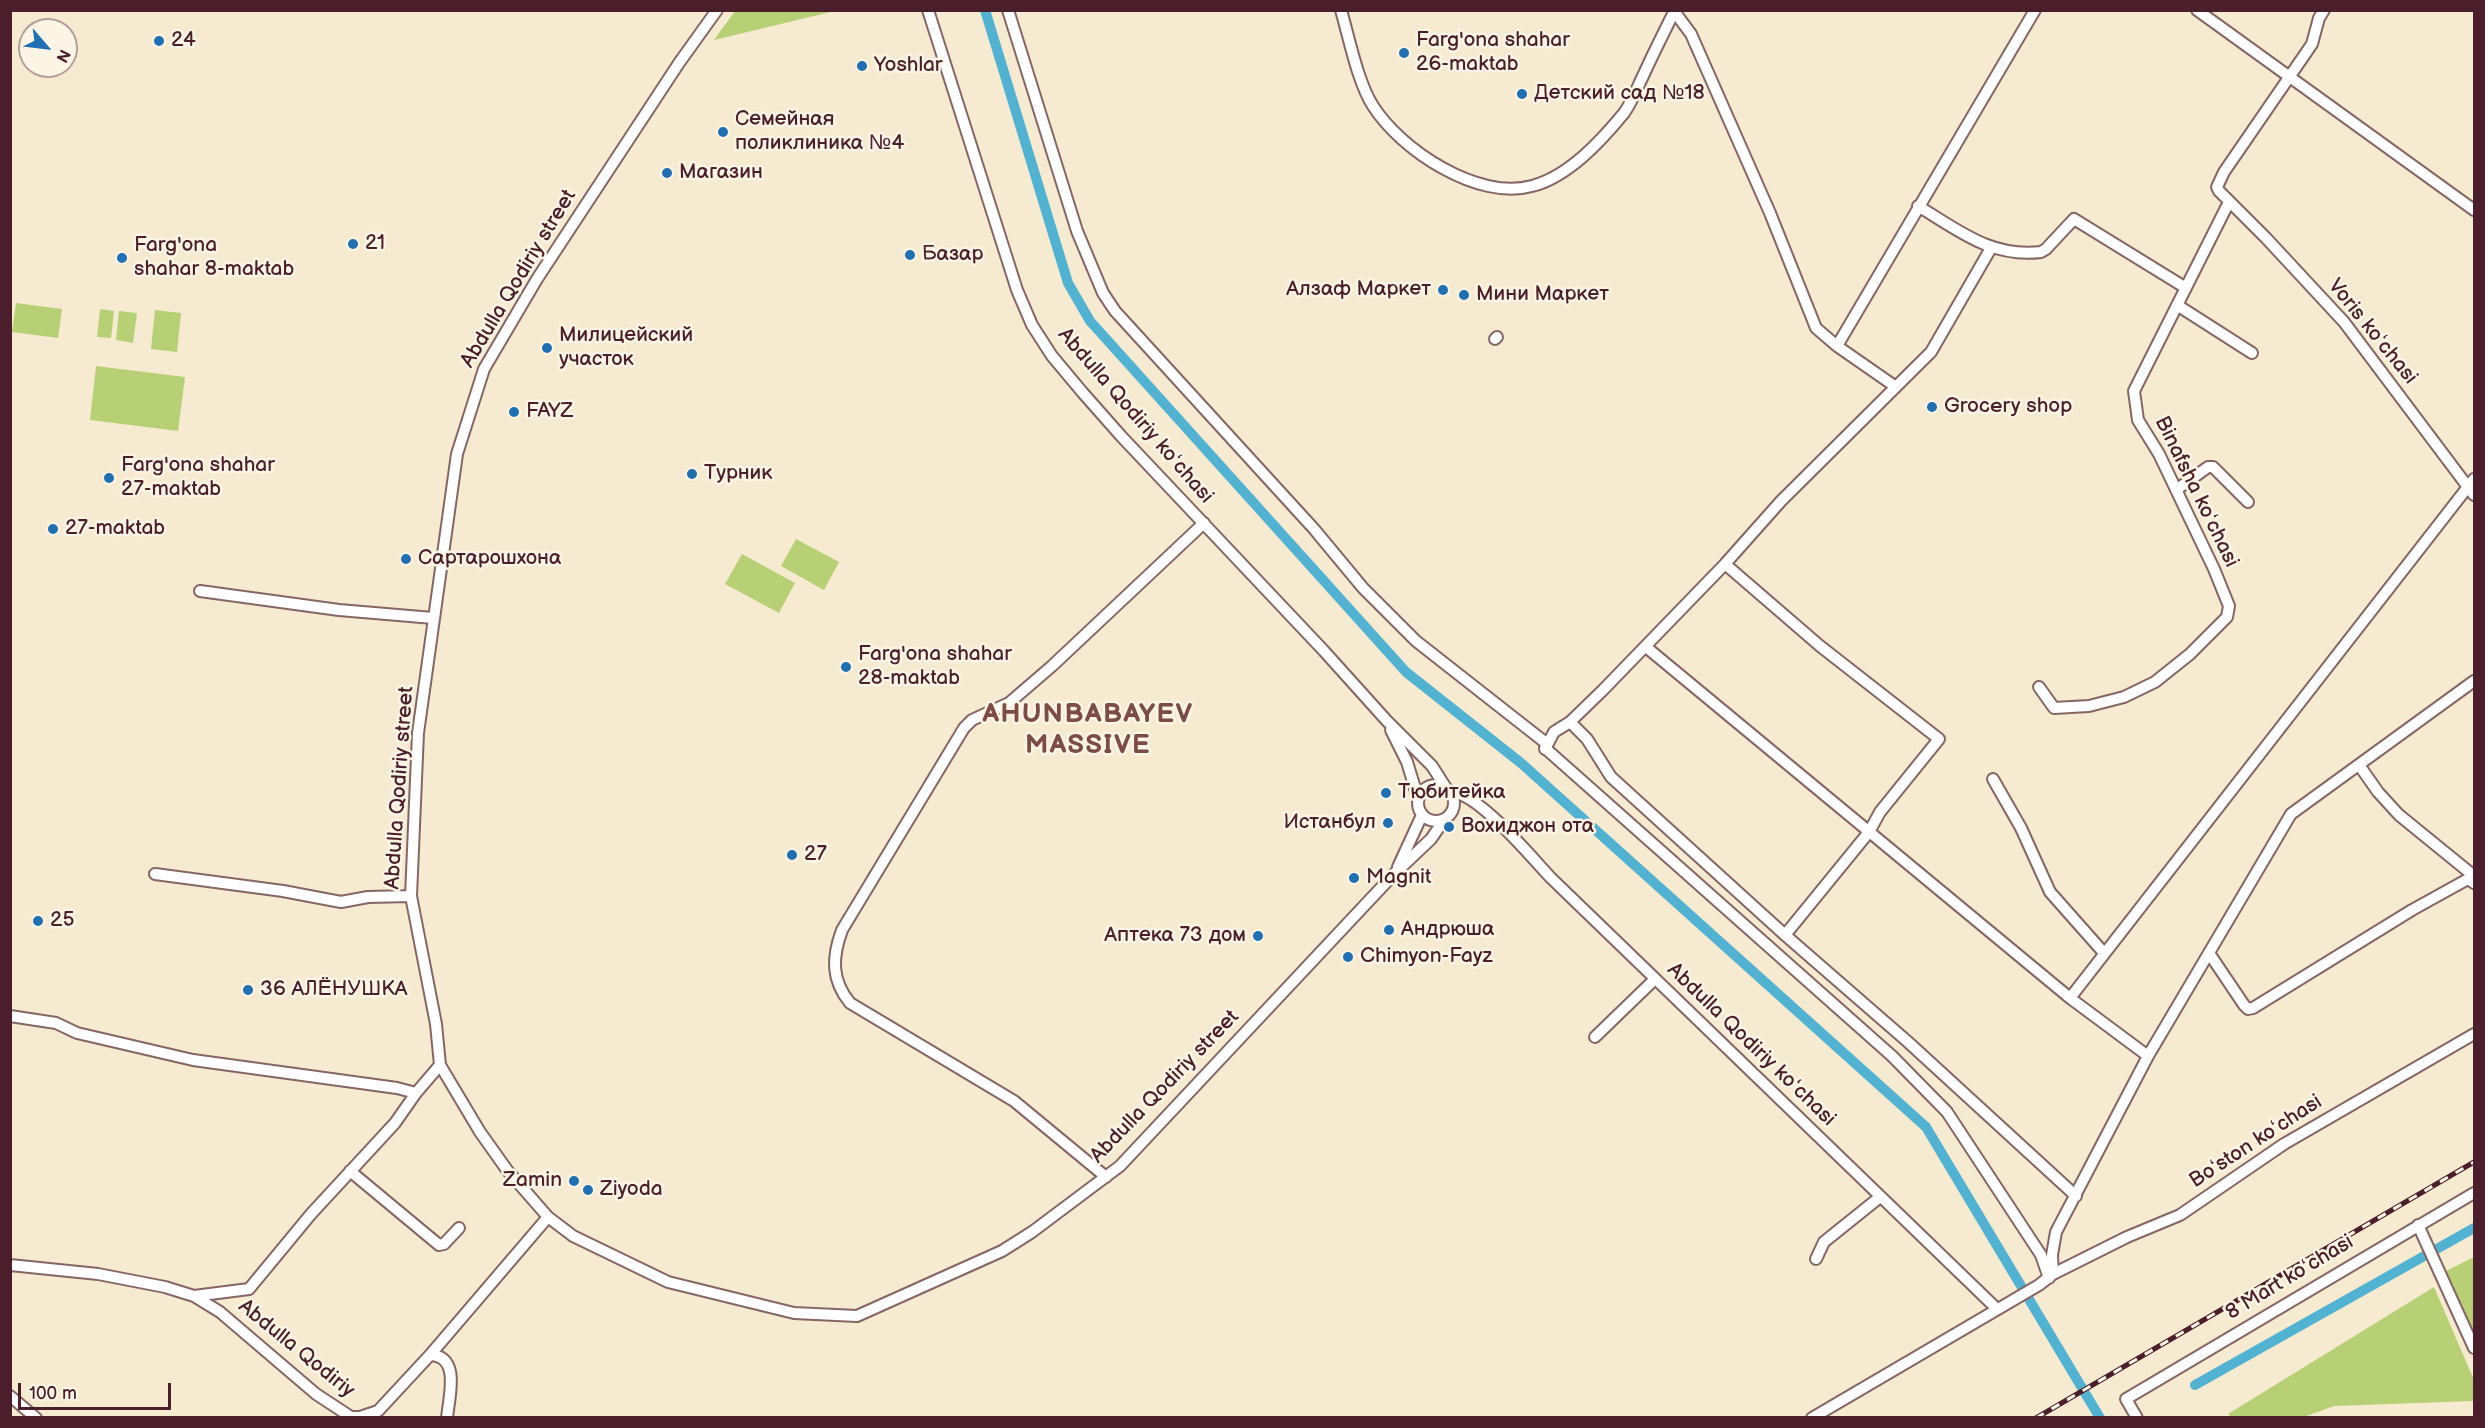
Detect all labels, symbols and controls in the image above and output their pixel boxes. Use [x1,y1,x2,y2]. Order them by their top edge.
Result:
north arrow [18,18,78,78]
place label: 24 [171,28,196,54]
place label: Farg'ona shahar 26-maktab [1416,28,1570,78]
marker: 24 [152,34,166,48]
text: N [51,46,74,66]
marker: Farg'ona shahar 26-maktab [1397,46,1411,60]
place label: Yoshlar [874,53,942,79]
marker: Yoshlar [855,59,869,73]
place label: Детский сад №18 [1534,81,1705,107]
marker: Детский сад №18 [1515,87,1529,101]
place label: Семейная поликлиника №4 [735,107,904,157]
marker: Семейная поликлиника №4 [716,125,730,139]
place label: Магазин [679,160,763,186]
marker: Магазин [660,166,674,180]
street label: Abdulla Qodiriy street [456,185,582,373]
place label: 21 [365,231,385,257]
place label: Farg'ona shahar 8-maktab [134,233,294,283]
marker: 21 [346,237,360,251]
place label: Базар [922,242,983,268]
marker: Базар [903,248,917,262]
marker: Farg'ona shahar 8-maktab [115,251,129,265]
street label: Voris koʻchasi [2322,274,2422,390]
place label: Алзаф Маркет [1286,277,1431,303]
place label: Мини Маркет [1476,282,1609,308]
marker: Алзаф Маркет [1436,283,1450,297]
marker: Мини Маркет [1457,288,1471,302]
place label: Милицейский участок [559,323,693,373]
street label: Abdulla Qodiriy koʻchasi [1052,323,1218,509]
marker: Милицейский участок [540,341,554,355]
place label: Grocery shop [1944,394,2072,420]
place label: FAYZ [526,399,573,425]
marker: Grocery shop [1925,400,1939,414]
marker: FAYZ [507,405,521,419]
street label: Binafsha koʻchasi [2149,412,2243,572]
place label: Farg'ona shahar 27-maktab [121,453,275,503]
place label: Турник [704,461,773,487]
marker: Турник [685,467,699,481]
marker: Farg'ona shahar 27-maktab [102,471,116,485]
place label: 27-maktab [65,516,165,542]
marker: 27-maktab [46,522,60,536]
place label: Сартарошхона [418,546,561,572]
marker: Сартарошхона [399,552,413,566]
place label: Farg'ona shahar 28-maktab [858,642,1012,692]
marker: Farg'ona shahar 28-maktab [839,660,853,674]
street label: Abdulla Qodiriy street [380,686,420,890]
district label: AHUNBABAYEV MASSIVE [982,699,1194,762]
place label: Тюбитейка [1398,780,1506,806]
marker: Тюбитейка [1379,786,1393,800]
place label: Истанбул [1283,810,1376,836]
place label: Вохиджон ота [1461,814,1594,840]
marker: Истанбул [1381,816,1395,830]
marker: Вохиджон ота [1442,820,1456,834]
place label: 27 [804,842,827,868]
marker: 27 [785,848,799,862]
place label: Magnit [1366,865,1431,891]
marker: Magnit [1347,871,1361,885]
place label: 25 [50,908,74,934]
marker: 25 [31,914,45,928]
place label: Андрюша [1401,917,1494,943]
place label: Аптека 73 дом [1104,923,1246,949]
marker: Андрюша [1382,923,1396,937]
marker: Аптека 73 дом [1251,929,1265,943]
place label: Chimyon-Fayz [1360,944,1493,970]
marker: Chimyon-Fayz [1341,950,1355,964]
street label: Abdulla Qodiriy koʻchasi [1661,958,1841,1132]
place label: 36 АЛЁНУШКА [260,977,408,1003]
marker: 36 АЛЁНУШКА [241,983,255,997]
street label: Abdulla Qodiriy street [1085,1005,1245,1169]
street label: Boʻston koʻchasi [2185,1090,2327,1194]
place label: Zamin [503,1168,562,1194]
marker: Zamin [567,1174,581,1188]
place label: Ziyoda [600,1177,663,1203]
marker: Ziyoda [581,1183,595,1197]
street label: 8 Mart koʻchasi [2222,1230,2358,1326]
street label: Abdulla Qodiriy [233,1294,359,1404]
scale bar [21,1371,174,1409]
text: 100 m [29,1383,77,1404]

